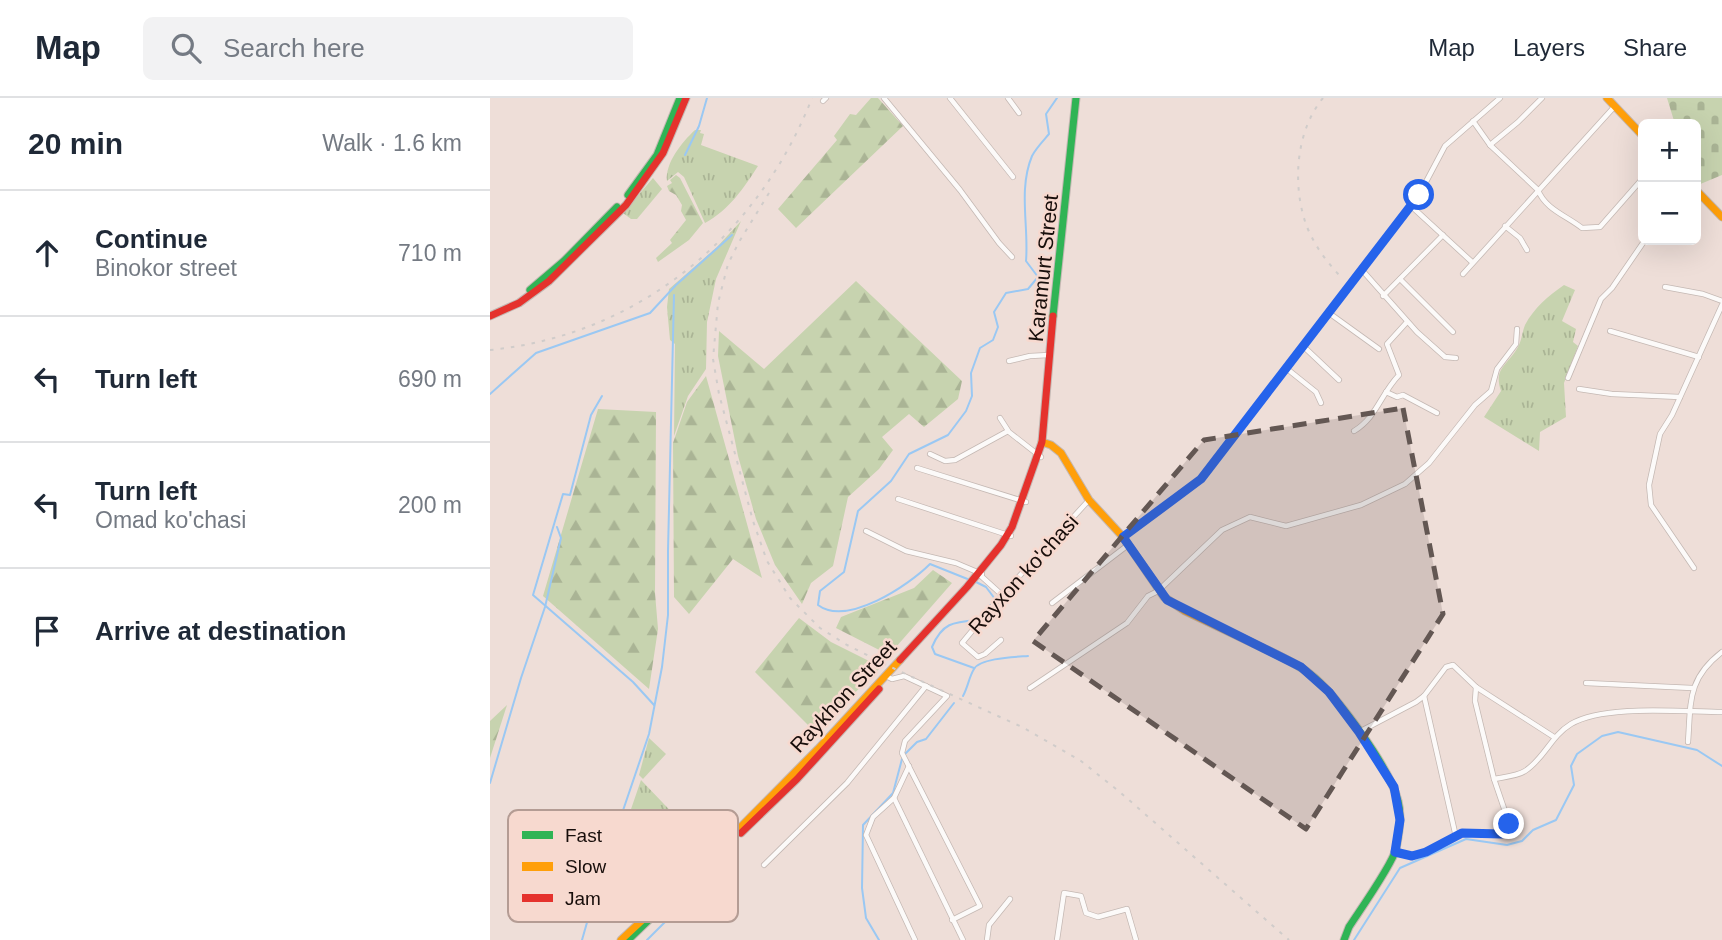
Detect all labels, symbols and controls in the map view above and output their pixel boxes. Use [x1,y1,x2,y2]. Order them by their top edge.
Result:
search box [143,17,633,80]
text: Map [35,29,101,66]
icon: search [167,29,205,67]
text: Search here [223,33,365,63]
text: Map [1428,34,1475,61]
text: Layers [1513,34,1585,61]
text: Share [1623,34,1687,61]
map controls [1638,119,1701,245]
button: + [1638,119,1701,182]
text: 20 min [28,127,123,160]
text: Walk · 1.6 km [322,130,462,156]
route start [1403,179,1434,210]
button: − [1638,182,1701,245]
street label: Karamurt Street [1024,193,1062,343]
text: Continue [95,224,208,254]
icon: ahead [28,234,66,272]
text: 710 m [398,240,462,266]
text: Binokor street [95,255,237,281]
icon: left [28,360,66,398]
text: Turn left [95,364,197,394]
text: 690 m [398,366,462,392]
text: Turn left [95,476,197,506]
icon: left [28,486,66,524]
text: 200 m [398,492,462,518]
text: Omad ko'chasi [95,507,246,533]
street label: Rayxon ko'chasi [964,510,1082,638]
icon: arrive [28,612,66,650]
text: Arrive at destination [95,616,346,646]
street label: Raykhon Street [785,635,901,757]
route end [1493,808,1524,839]
legend [508,810,738,922]
text: Fast [565,825,603,846]
text: Slow [565,856,606,877]
text: Jam [565,888,601,909]

